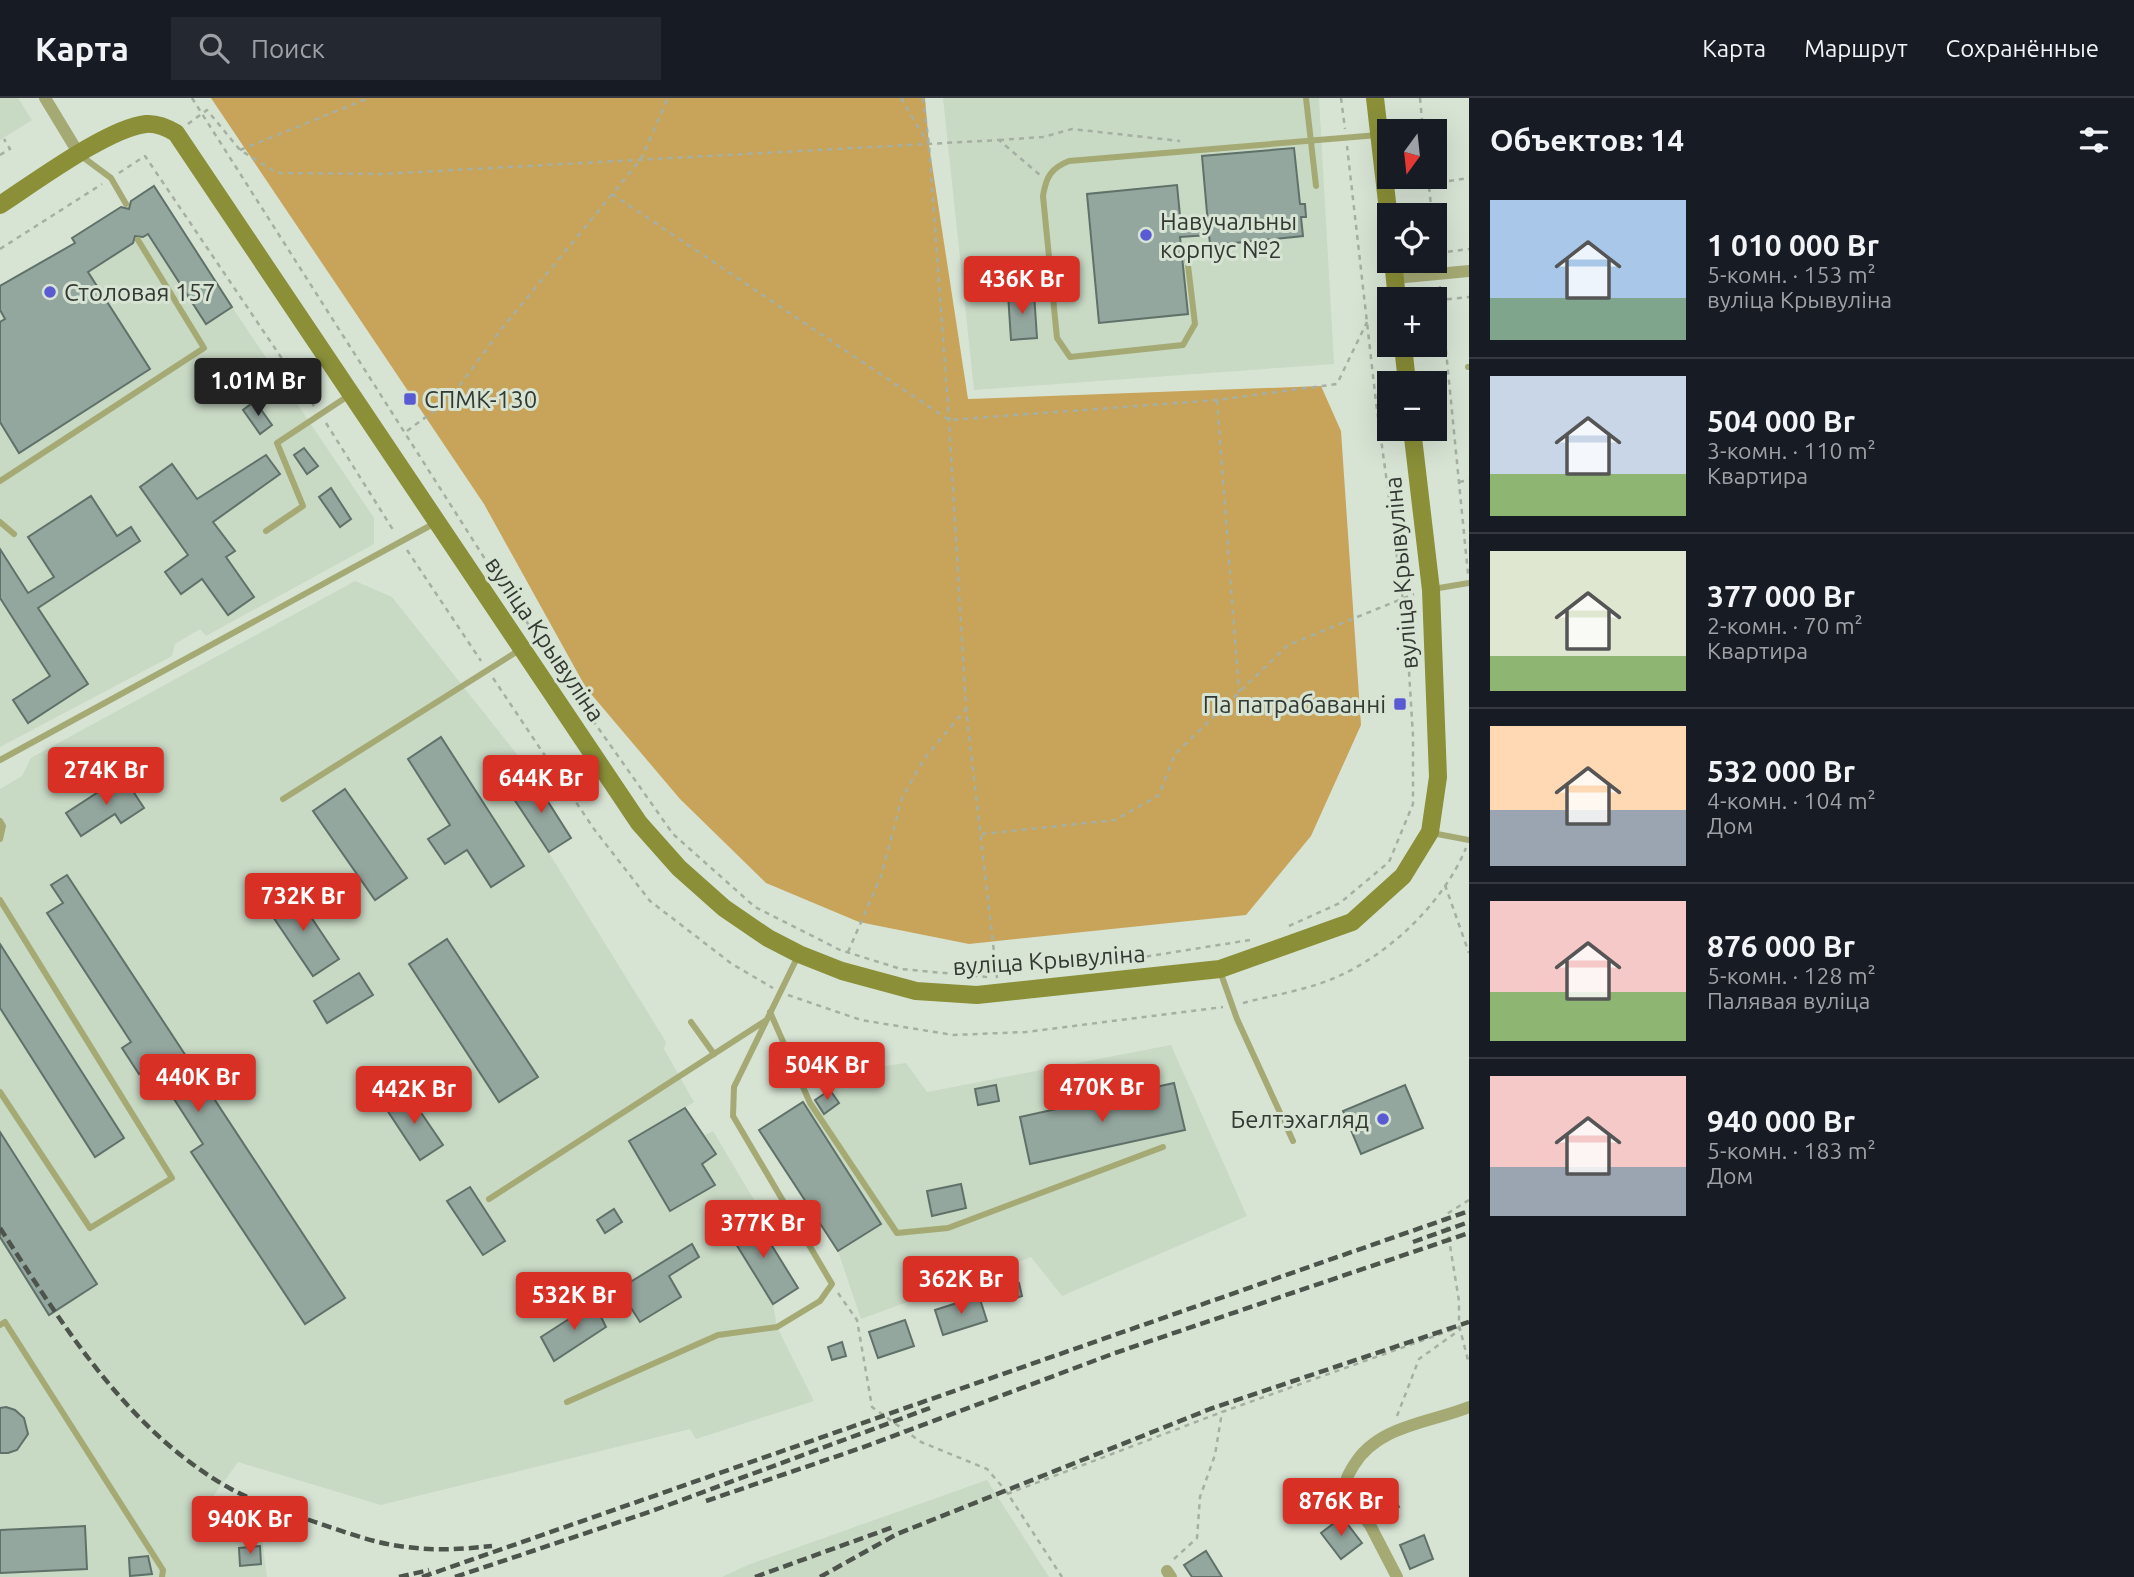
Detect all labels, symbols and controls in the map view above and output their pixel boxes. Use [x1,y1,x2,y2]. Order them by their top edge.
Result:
search box [171,17,661,80]
icon: search [195,29,233,67]
text: Карта [35,30,129,67]
text: Поиск [251,34,325,63]
text: Карта [1702,35,1766,62]
text: Маршрут [1804,35,1908,62]
text: Сохранённые [1946,35,2099,62]
north arrow [1377,119,1447,189]
map controls [1377,119,1447,441]
icon: filters [2075,121,2113,159]
text: Объектов: 14 [1490,123,1684,157]
button: locate [1377,203,1447,273]
place label: Навучальны корпус №2 [1160,208,1297,263]
marker: Навучальны корпус №2 [1138,227,1154,243]
icon: home [1546,228,1630,312]
text: 1 010 000 Br [1707,228,1879,262]
pin: 436K Br [957,256,1087,316]
text: 5-комн. · 153 m² [1707,262,1876,287]
text: 436K Br [980,266,1064,291]
place label: Столовая 157 [64,279,216,306]
marker: Столовая 157 [42,284,58,300]
button: + [1377,287,1447,357]
text: вуліца Крывуліна [1707,287,1892,312]
pin: 1.01M Br [186,358,330,418]
text: 1.01M Br [210,368,306,393]
button: − [1377,371,1447,441]
place label: СПМК-130 [424,386,537,413]
marker: СПМК-130 [402,391,418,407]
icon: home [1546,404,1630,488]
text: 504 000 Br [1707,404,1855,438]
text: 3-комн. · 110 m² [1707,438,1876,463]
text: Квартира [1707,463,1808,488]
street label: вуліца Крывуліна [1379,476,1423,670]
street label: вуліца Крывуліна [480,551,610,727]
icon: home [1546,579,1630,663]
text: 377 000 Br [1707,579,1855,613]
text: 2-комн. · 70 m² [1707,613,1863,638]
text: Квартира [1707,638,1808,663]
place label: Па патрабаванні [1203,691,1386,718]
marker: Па патрабаванні [1392,696,1408,712]
pin: 274K Br [41,748,171,807]
icon: home [1546,754,1630,838]
text: 532 000 Br [1707,754,1855,788]
pin: 644K Br [476,756,606,815]
text: 274K Br [64,757,148,782]
text: 644K Br [499,765,583,790]
text: 4-комн. · 104 m² [1707,788,1876,813]
text: Дом [1707,813,1753,838]
pin: 732K Br [238,874,368,933]
text: 732K Br [261,883,345,908]
icon: home [1546,929,1630,1013]
text: 876 000 Br [1707,929,1855,963]
street label: вуліца Крывуліна [952,940,1146,980]
text: 5-комн. · 128 m² [1707,963,1876,988]
text: Палявая вуліца [1707,988,1870,1013]
pin: 504K Br [762,1042,892,1102]
text: 504K Br [785,1052,869,1077]
pin: 440K Br [133,1054,263,1114]
text: 440K Br [156,1064,240,1089]
pin: 470K Br [1037,1065,1167,1124]
pin: 442K Br [349,1066,479,1126]
text: 470K Br [1060,1074,1144,1099]
text: 442K Br [372,1076,456,1101]
icon: home [1546,1104,1630,1188]
text: 940 000 Br [1707,1104,1855,1138]
place label: Белтэхагляд [1230,1106,1369,1133]
marker: Белтэхагляд [1375,1111,1391,1127]
text: 5-комн. · 183 m² [1707,1138,1876,1163]
text: Дом [1707,1163,1753,1188]
pin: 377K Br [698,1200,828,1260]
text: 377K Br [721,1210,805,1235]
pin: 362K Br [896,1256,1026,1316]
text: 362K Br [919,1266,1003,1291]
pin: 532K Br [509,1272,639,1332]
text: 532K Br [532,1282,616,1307]
pin: 876K Br [1276,1478,1406,1538]
text: 876K Br [1299,1488,1383,1513]
pin: 940K Br [185,1496,315,1556]
text: 940K Br [208,1506,292,1531]

